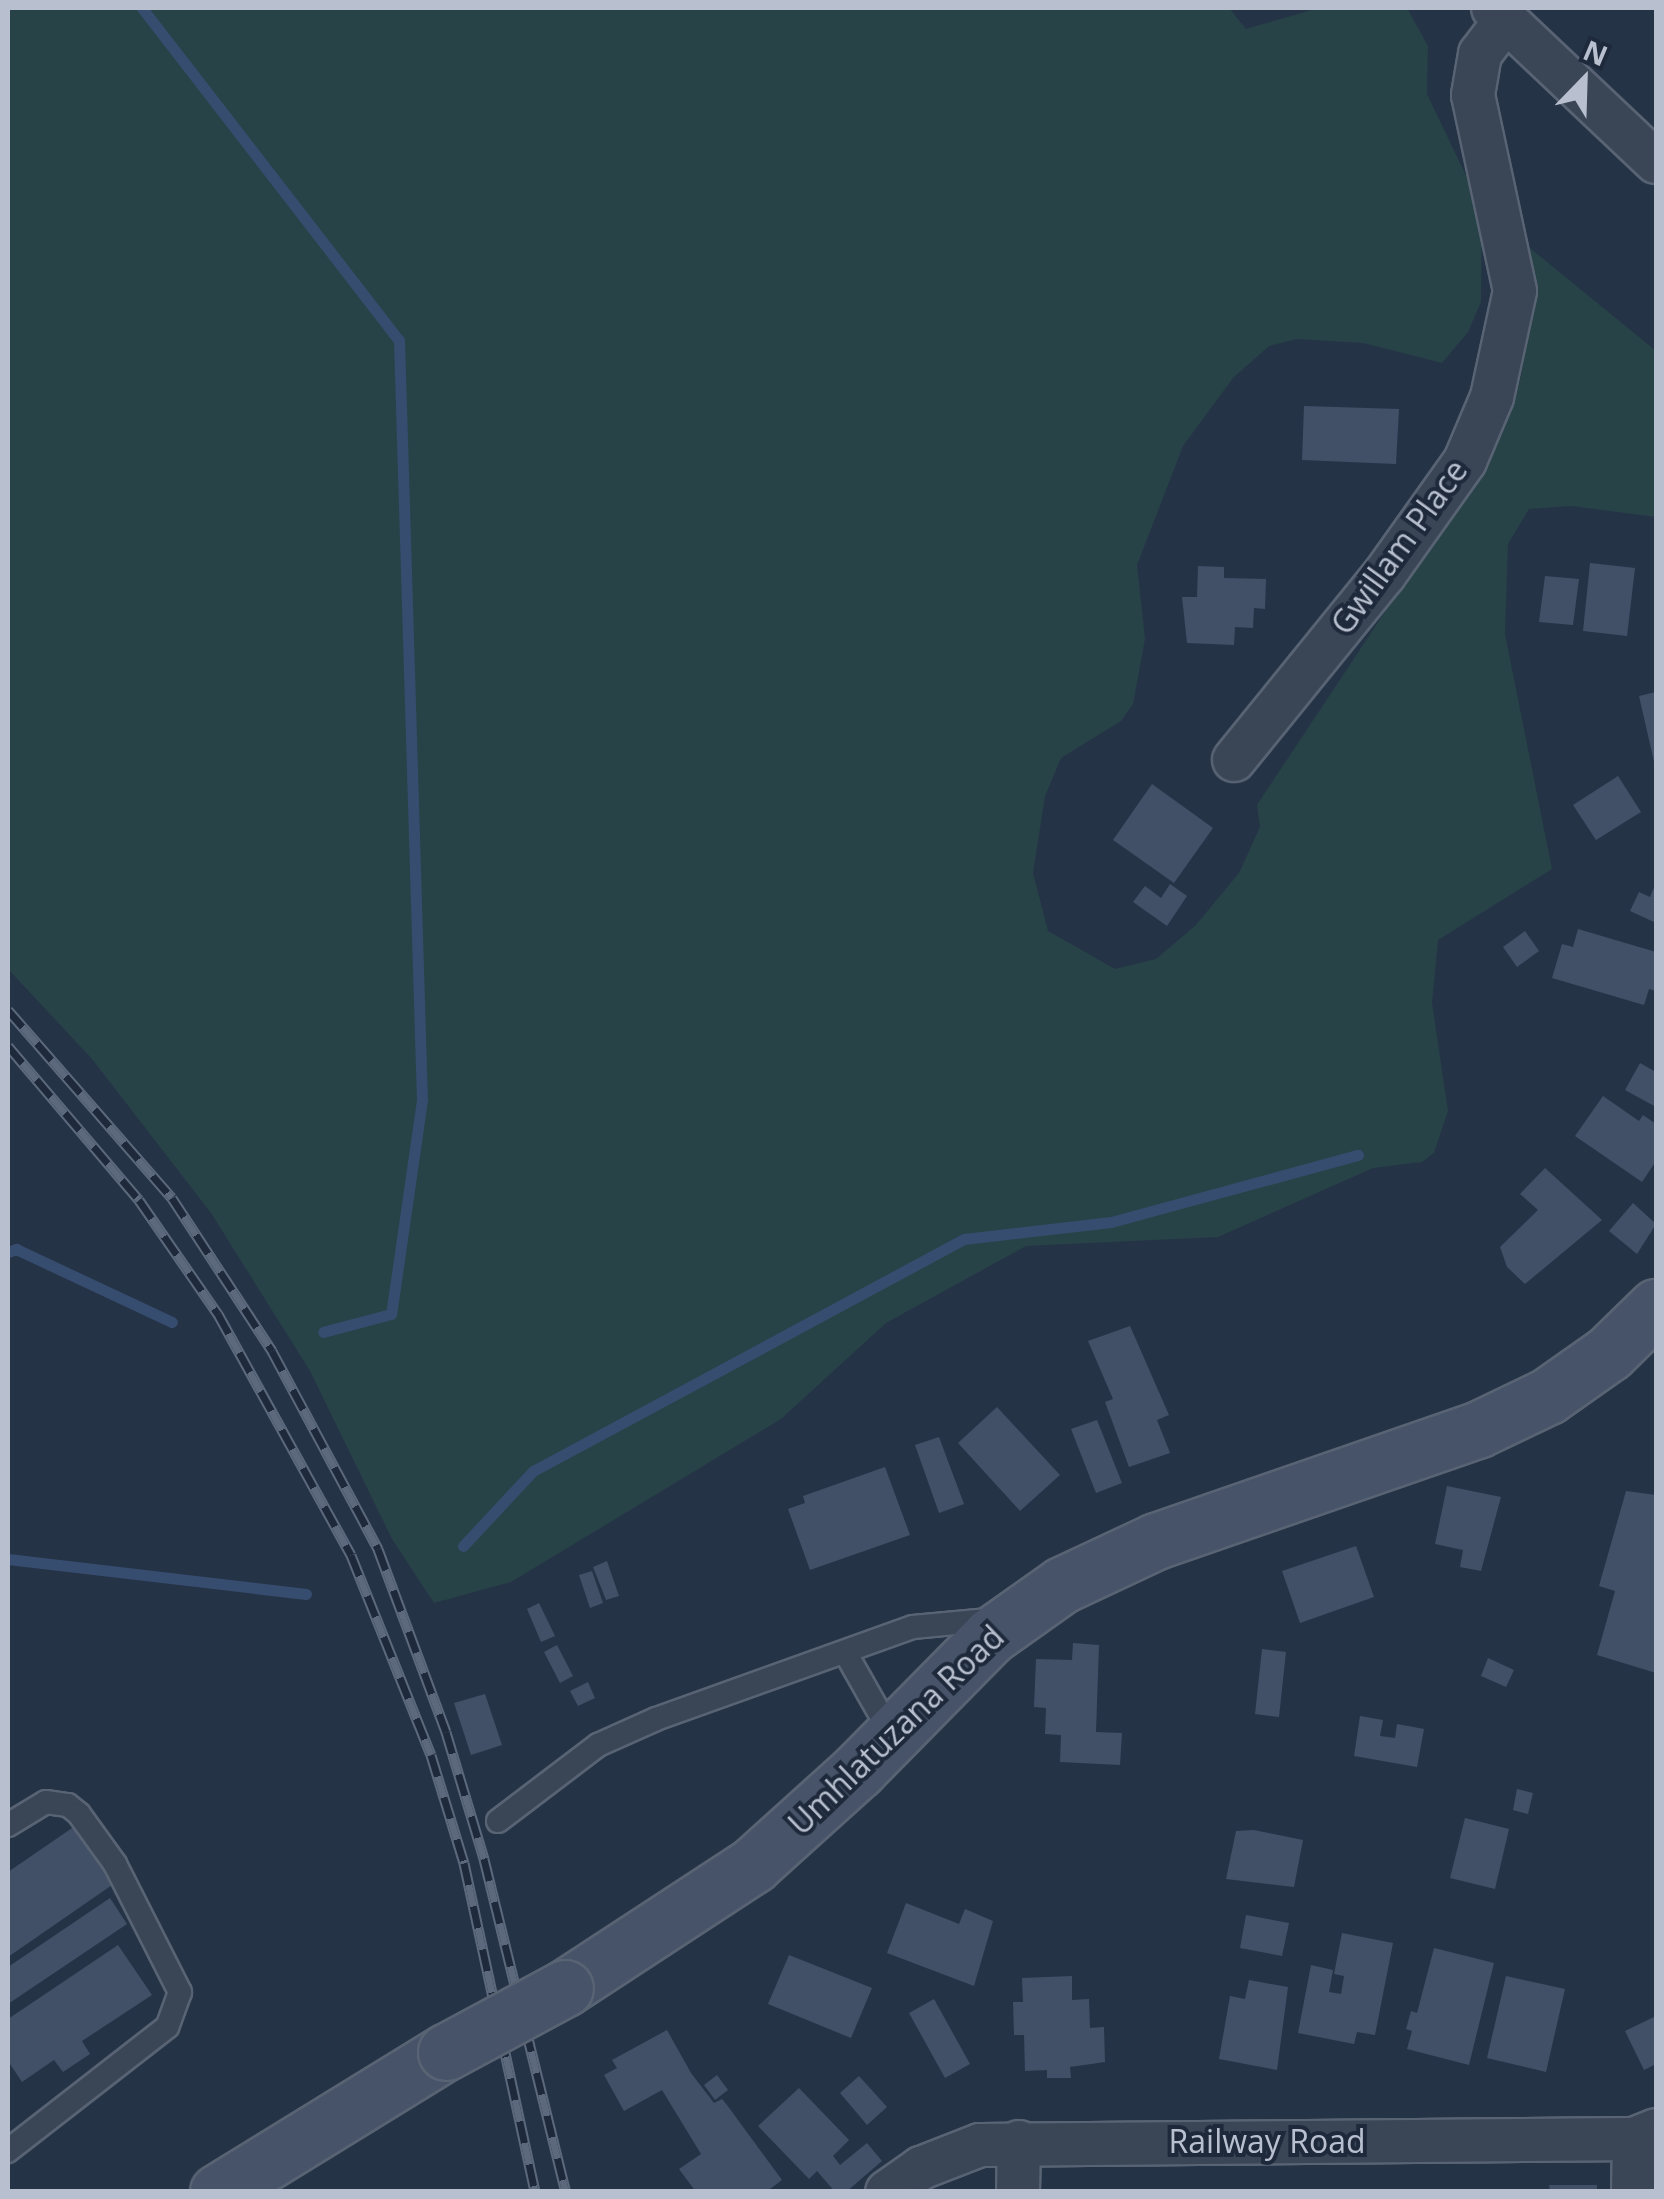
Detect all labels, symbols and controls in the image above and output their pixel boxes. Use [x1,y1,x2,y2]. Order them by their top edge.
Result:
north arrow [1534,30,1634,130]
text: N [1578,30,1614,74]
street label: Gwillam Place [1323,452,1475,642]
street label: Umhlatuzana Road [780,1617,1012,1843]
street label: Railway Road [1169,2122,1365,2160]

